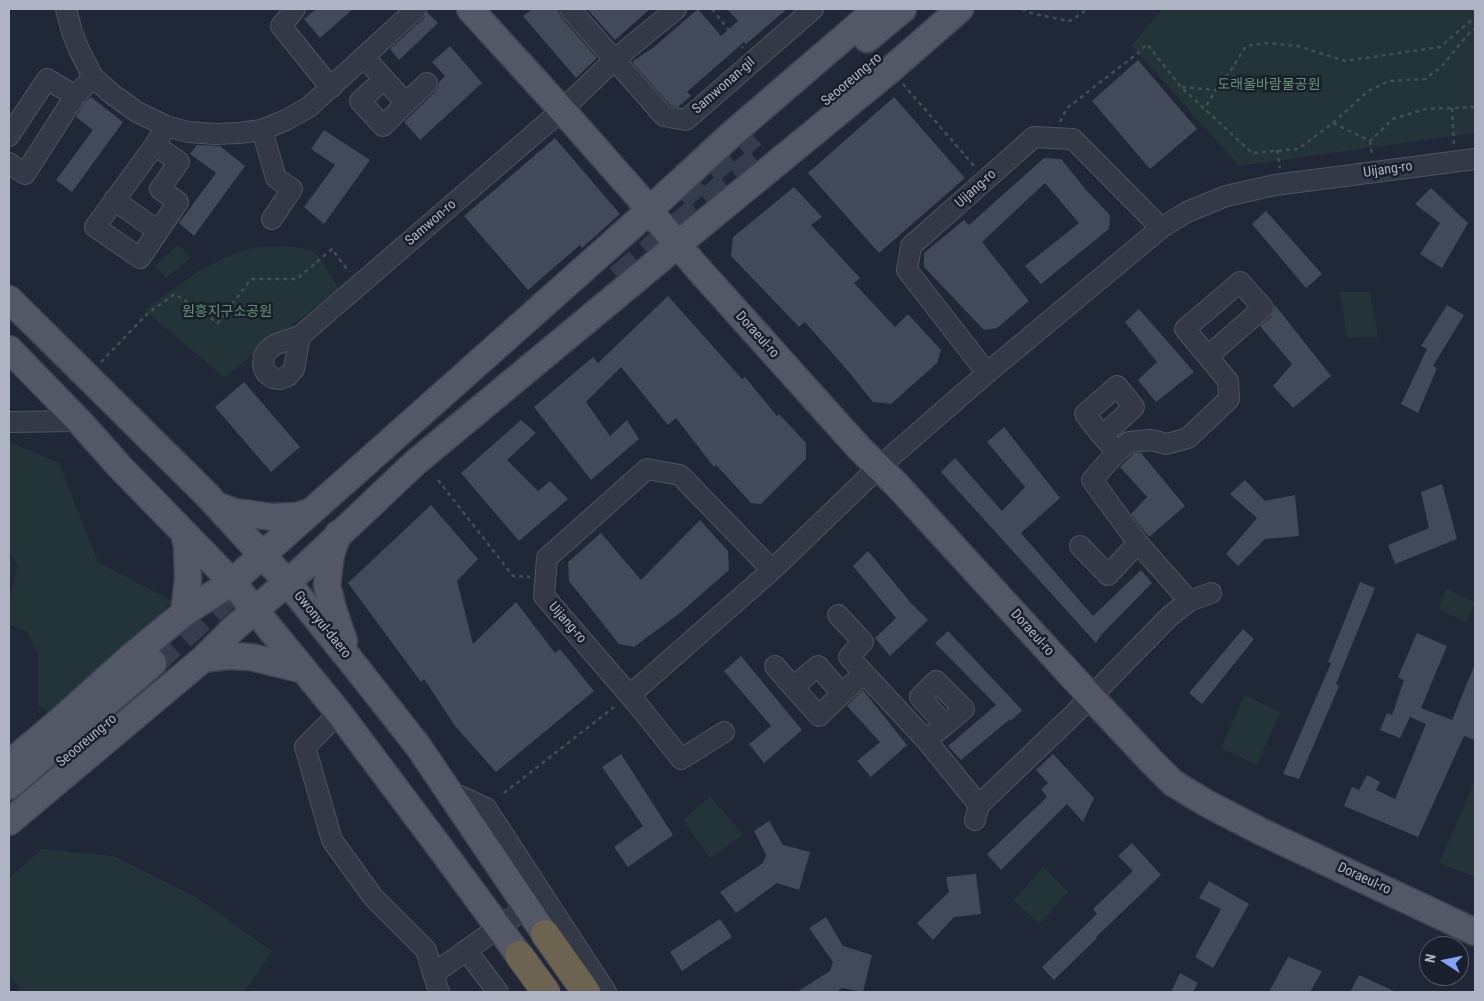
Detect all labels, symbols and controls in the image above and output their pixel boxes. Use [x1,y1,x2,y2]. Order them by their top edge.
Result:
street label: Seooreung-ro [818,50,886,110]
street label: Samwonan-gil [689,54,759,118]
park label: 도래울바람물공원 [1217,77,1321,93]
street label: Uijang-ro [1362,158,1414,182]
street label: Uijang-ro [952,166,1000,212]
street label: Samwon-ro [402,196,460,250]
park label: 원흥지구소공원 [182,304,272,320]
street label: Doraeul-ro [732,308,782,362]
street label: Gwonyul-daero [290,588,354,662]
street label: Uijang-ro [545,599,589,647]
street label: Doraeul-ro [1007,606,1057,660]
street label: Seooreung-ro [53,711,121,771]
street label: Doraeul-ro [1335,859,1393,899]
north arrow [1419,936,1469,986]
text: N [1422,953,1439,964]

